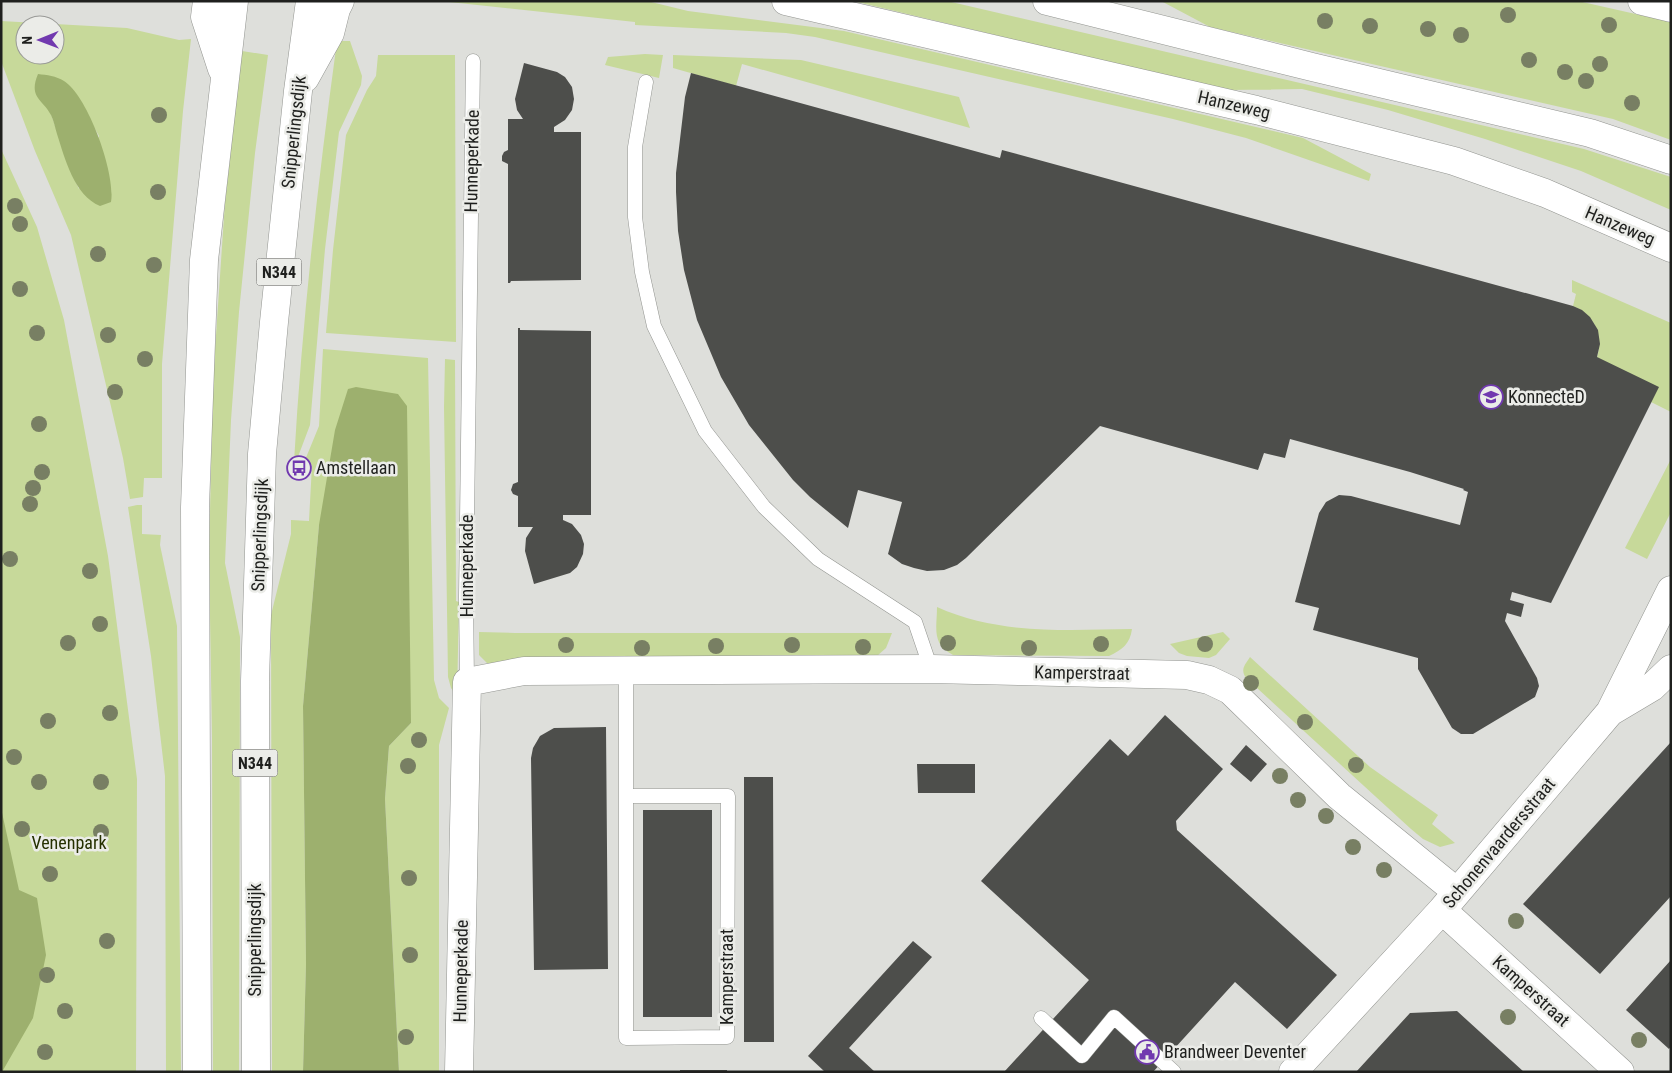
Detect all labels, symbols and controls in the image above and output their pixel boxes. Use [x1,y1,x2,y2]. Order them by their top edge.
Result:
north arrow [15,15,65,65]
text: N [19,36,35,45]
street label: Snipperlingsdijk [277,75,310,189]
street label: Hanzeweg [1196,86,1272,123]
street label: Hunneperkade [460,109,483,212]
street label: Hanzeweg [1582,201,1658,250]
road number: N344 [256,258,302,286]
school or university icon: KonnecteD [1478,384,1504,410]
place label: KonnecteD [1508,386,1585,407]
bus stop icon: Amstellaan [286,455,312,481]
place label: Amstellaan [316,457,396,478]
street label: Snipperlingsdijk [247,478,272,592]
street label: Hunneperkade [456,515,477,617]
street label: Kamperstraat [1034,661,1130,684]
road number: N344 [232,750,278,776]
street label: Schonenvaardersstraat [1438,773,1559,912]
park label: Venenpark [31,832,107,853]
street label: Snipperlingsdijk [244,883,265,997]
street label: Hunneperkade [449,919,472,1022]
street label: Kamperstraat [716,929,737,1025]
street label: Kamperstraat [1489,951,1574,1031]
public building icon: Brandweer Deventer [1134,1039,1160,1065]
place label: Brandweer Deventer [1164,1041,1307,1062]

